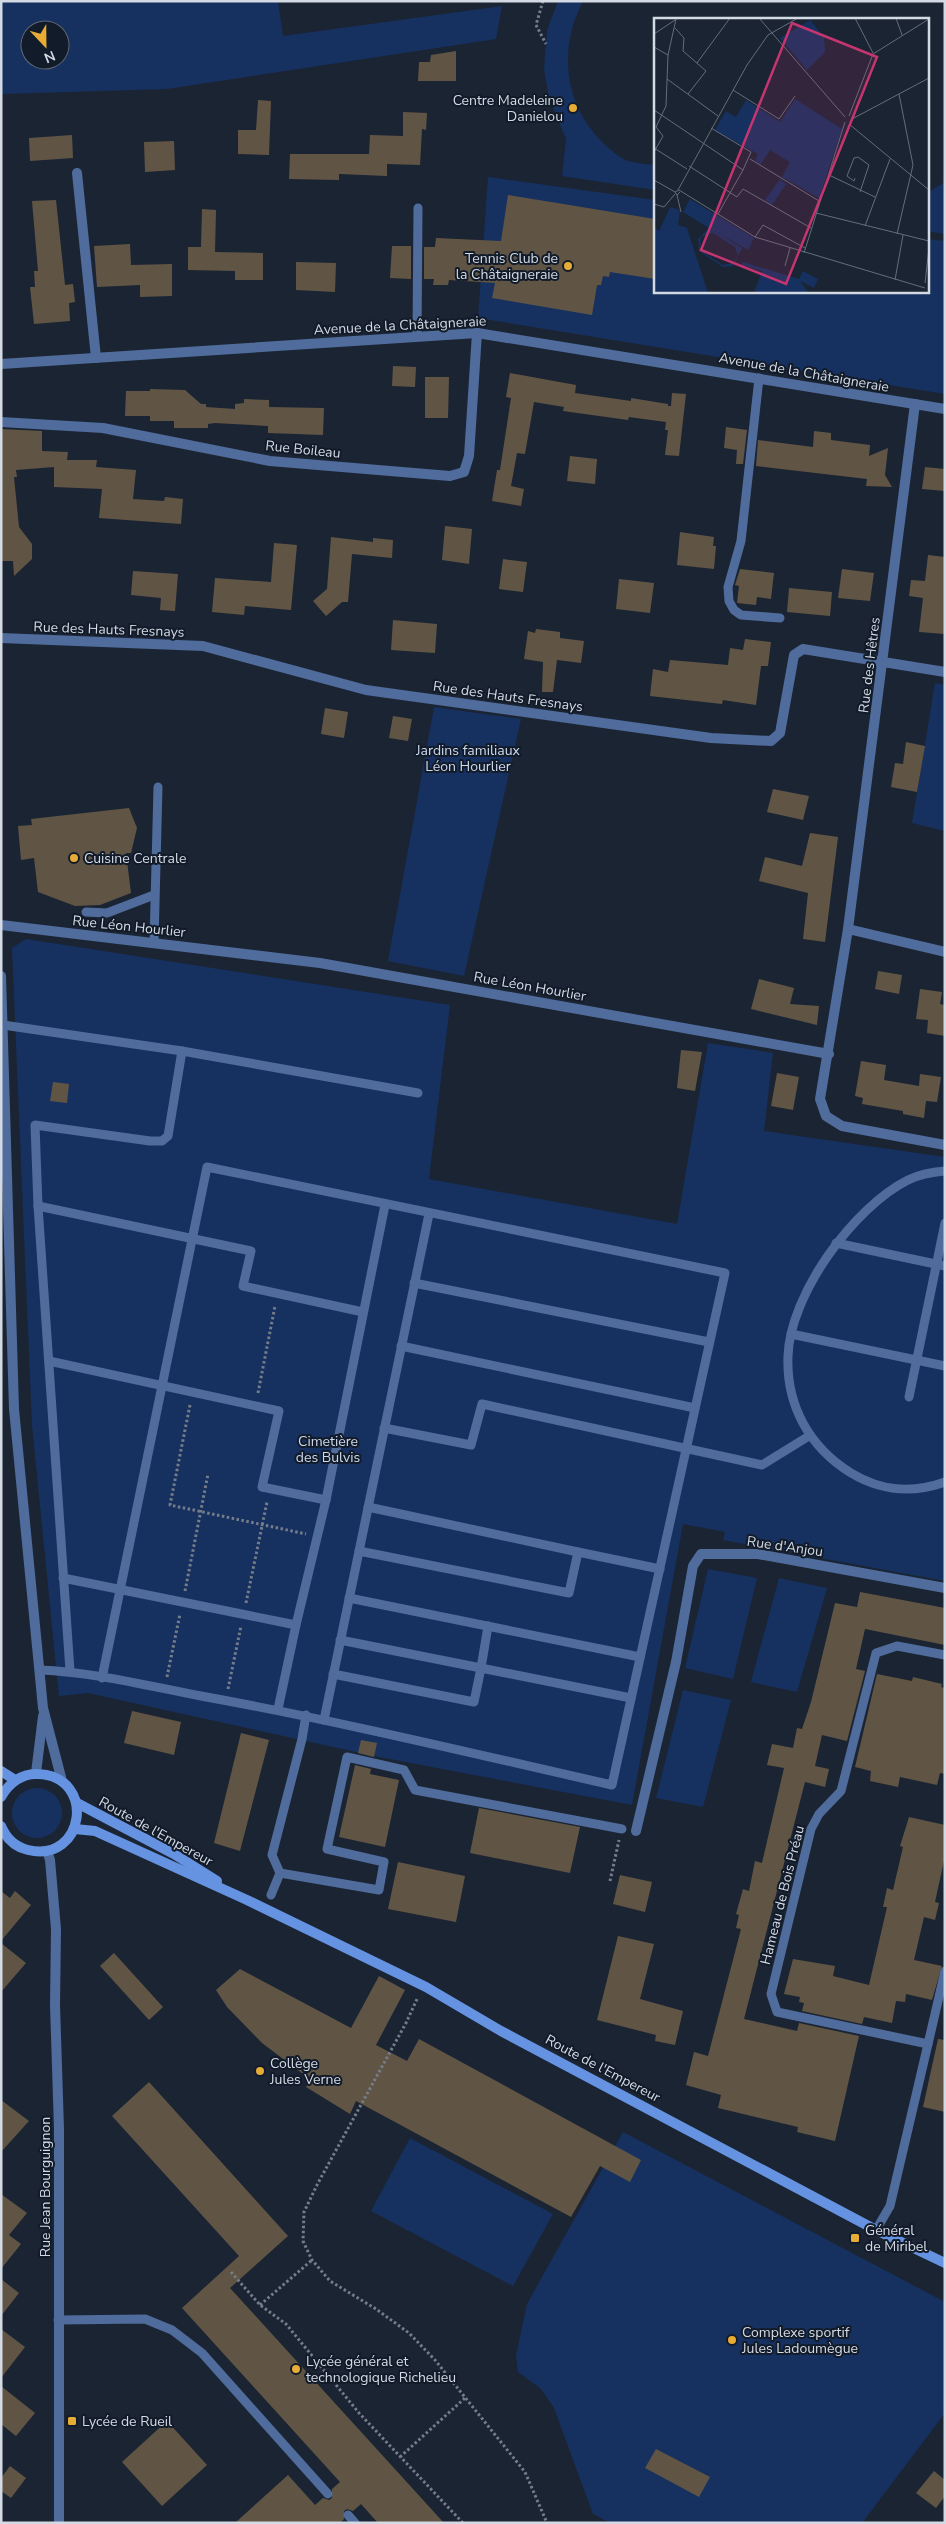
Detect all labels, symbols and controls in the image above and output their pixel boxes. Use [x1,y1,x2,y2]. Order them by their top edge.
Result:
inset map [654,18,928,292]
north arrow [20,20,70,70]
text: N [41,46,58,67]
place label: Centre Madeleine Danielou [453,91,563,126]
marker: Centre Madeleine Danielou [567,102,579,114]
place label: Tennis Club de la Châtaigneraie [456,249,558,284]
marker: Tennis Club de la Châtaigneraie [562,260,574,272]
street label: Avenue de la Châtaigneraie [313,311,487,340]
street label: Avenue de la Châtaigneraie [717,348,891,397]
street label: Rue Boileau [264,436,342,463]
street label: Rue des Hêtres [854,616,885,714]
street label: Rue des Hauts Fresnays [33,617,185,642]
street label: Rue des Hauts Fresnays [432,677,584,716]
park label: Jardins familiaux Léon Hourlier [415,741,521,776]
place label: Cuisine Centrale [84,849,186,868]
marker: Cuisine Centrale [68,852,80,864]
street label: Rue Léon Hourlier [71,911,187,942]
street label: Rue Léon Hourlier [472,967,588,1006]
park label: Cimetière des Bulvis [296,1432,360,1467]
street label: Rue d'Anjou [746,1532,824,1561]
street label: Route de l'Empereur [95,1792,216,1871]
street label: Hameau de Bois Préau [756,1824,809,1967]
street label: Route de l'Empereur [542,2030,664,2107]
place label: Collège Jules Verne [269,2054,341,2089]
marker: Collège Jules Verne [254,2065,266,2077]
street label: Rue Jean Bourguignon [36,2117,55,2257]
place label: Général de Miribel [865,2221,928,2256]
marker: Général de Miribel [849,2232,861,2244]
place label: Complexe sportif Jules Ladoumègue [741,2323,858,2358]
marker: Complexe sportif Jules Ladoumègue [726,2334,738,2346]
place label: Lycée général et technologique Richelieu [306,2352,456,2387]
marker: Lycée général et technologique Richelieu [290,2363,302,2375]
place label: Lycée de Rueil [82,2412,173,2431]
marker: Lycée de Rueil [66,2415,78,2427]

